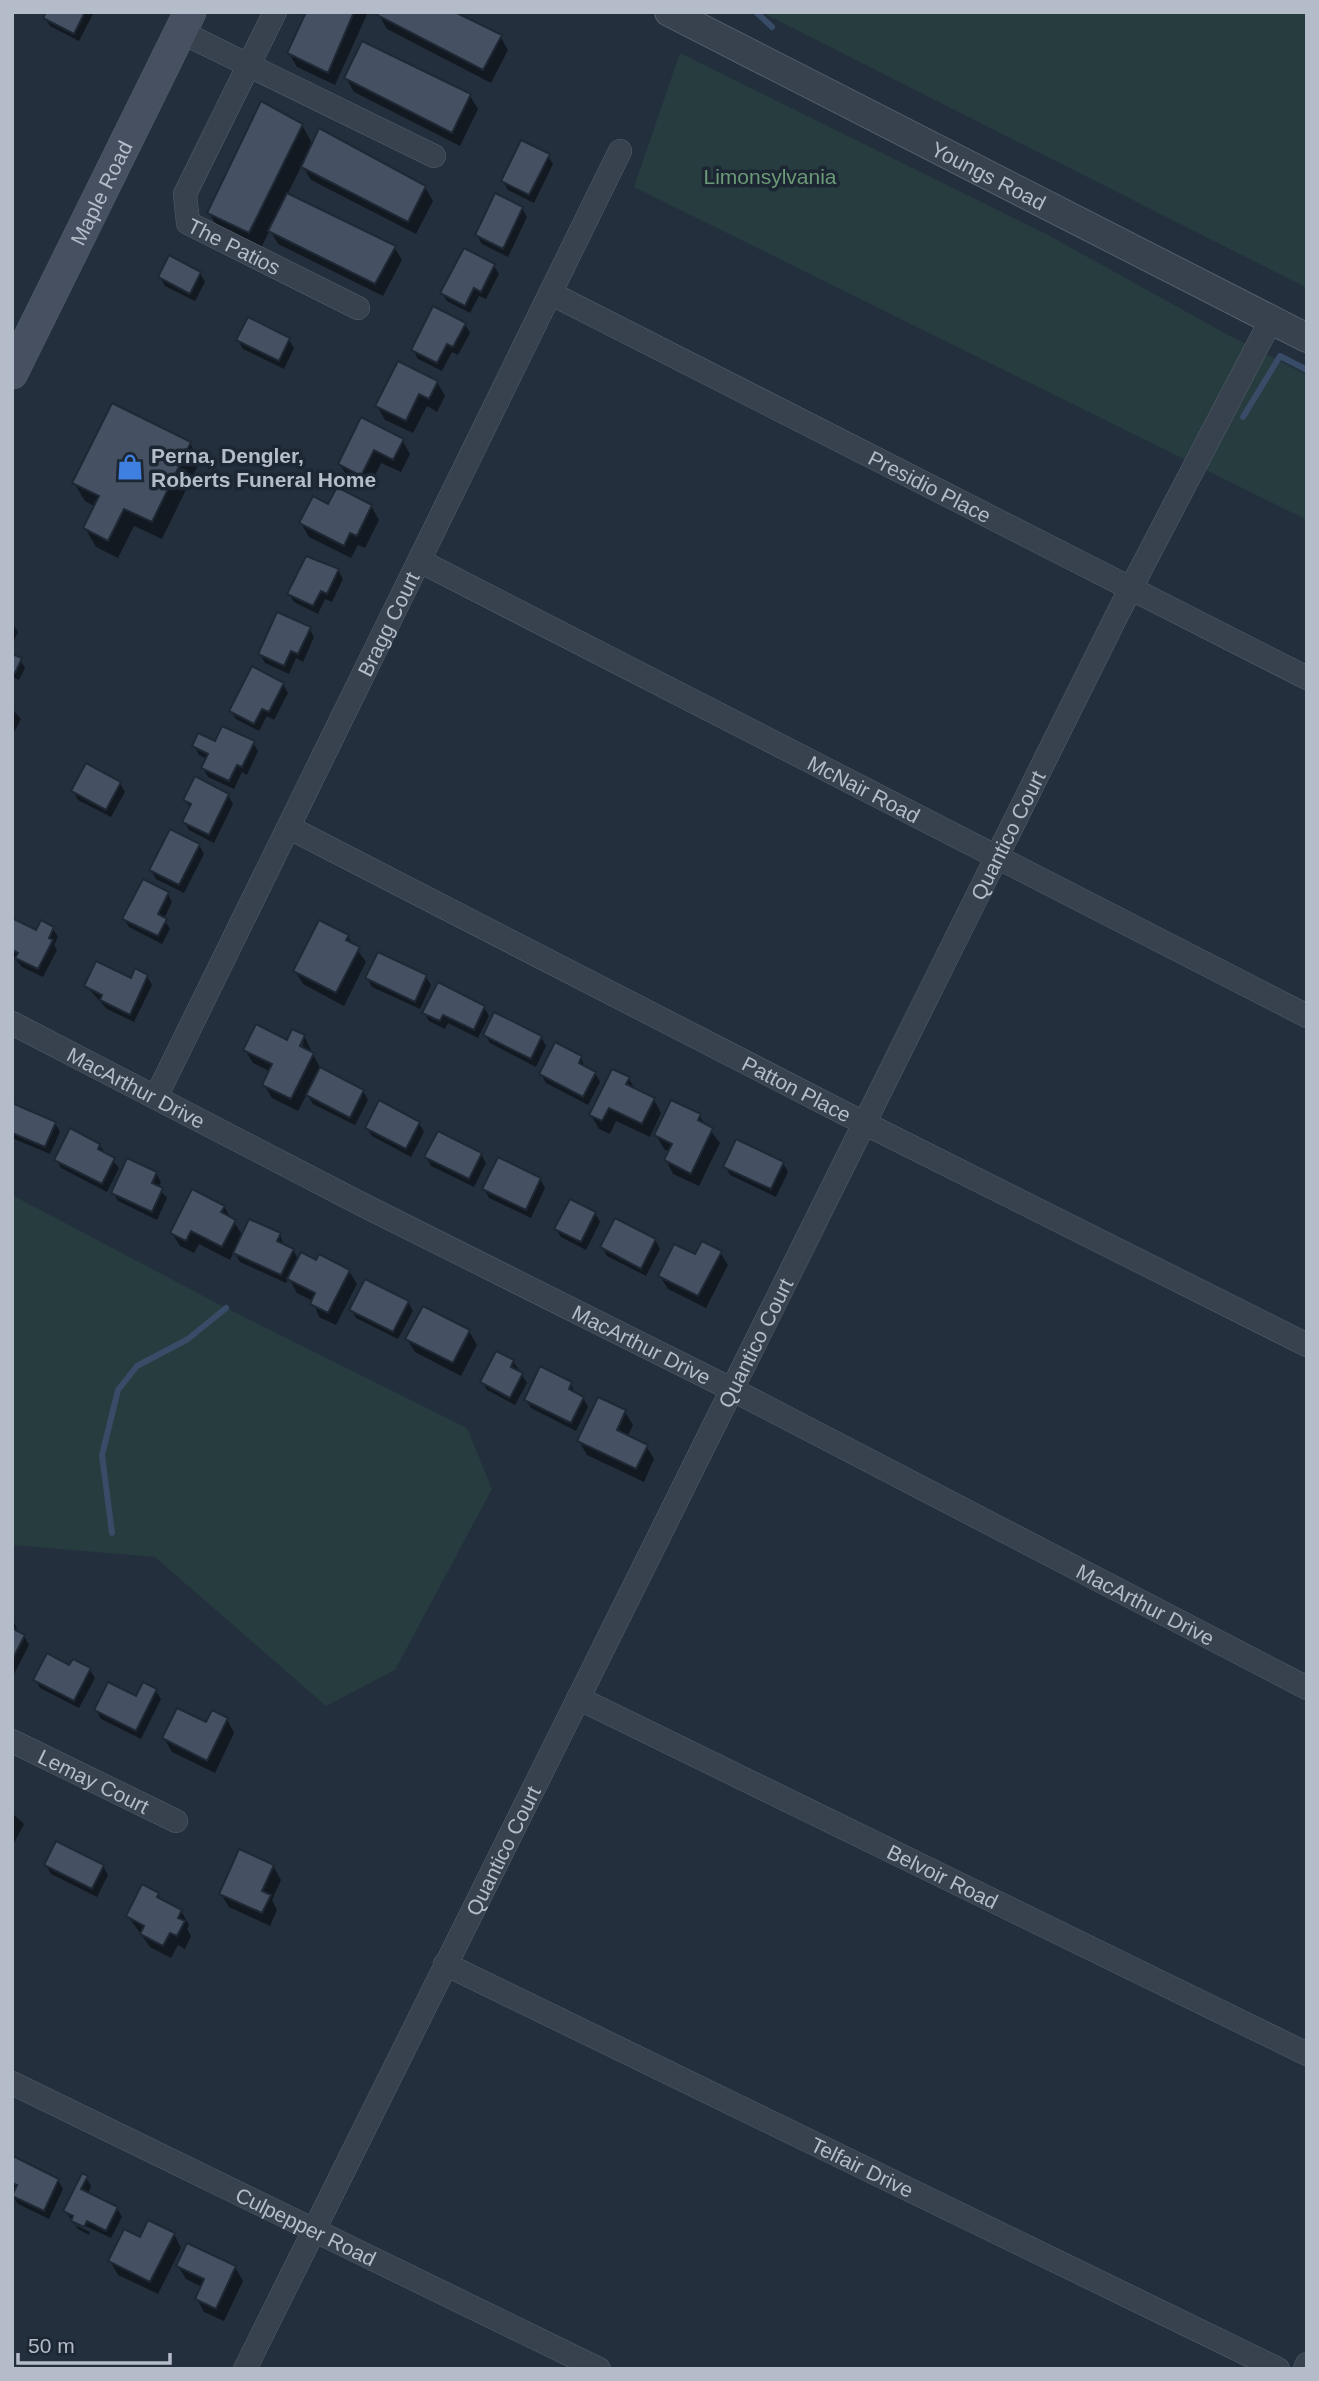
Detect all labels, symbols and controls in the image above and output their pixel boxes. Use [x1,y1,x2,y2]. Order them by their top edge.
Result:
street label: Maple Road [66,137,136,249]
street label: Youngs Road [928,137,1050,214]
park label: Limonsylvania [703,165,837,188]
street label: The Patios [184,213,284,279]
place label: Perna, Dengler, Roberts Funeral Home [151,444,376,491]
street label: Presidio Place [865,446,995,527]
shop icon: Perna, Dengler, Roberts Funeral Home [115,452,145,482]
street label: Bragg Court [353,568,423,680]
street label: McNair Road [804,751,924,827]
street label: Quantico Court [966,767,1049,904]
street label: MacArthur Drive [64,1042,209,1133]
street label: Patton Place [739,1051,855,1126]
street label: Quantico Court [713,1274,797,1411]
street label: MacArthur Drive [569,1300,715,1389]
street label: MacArthur Drive [1073,1559,1218,1649]
street label: Lemay Court [35,1744,153,1818]
street label: Quantico Court [461,1782,545,1919]
street label: Belvoir Road [884,1839,1002,1913]
street label: Telfair Drive [807,2132,917,2201]
street label: Culpepper Road [232,2182,380,2270]
scale bar [18,2322,170,2366]
text: 50 m [28,2334,75,2357]

